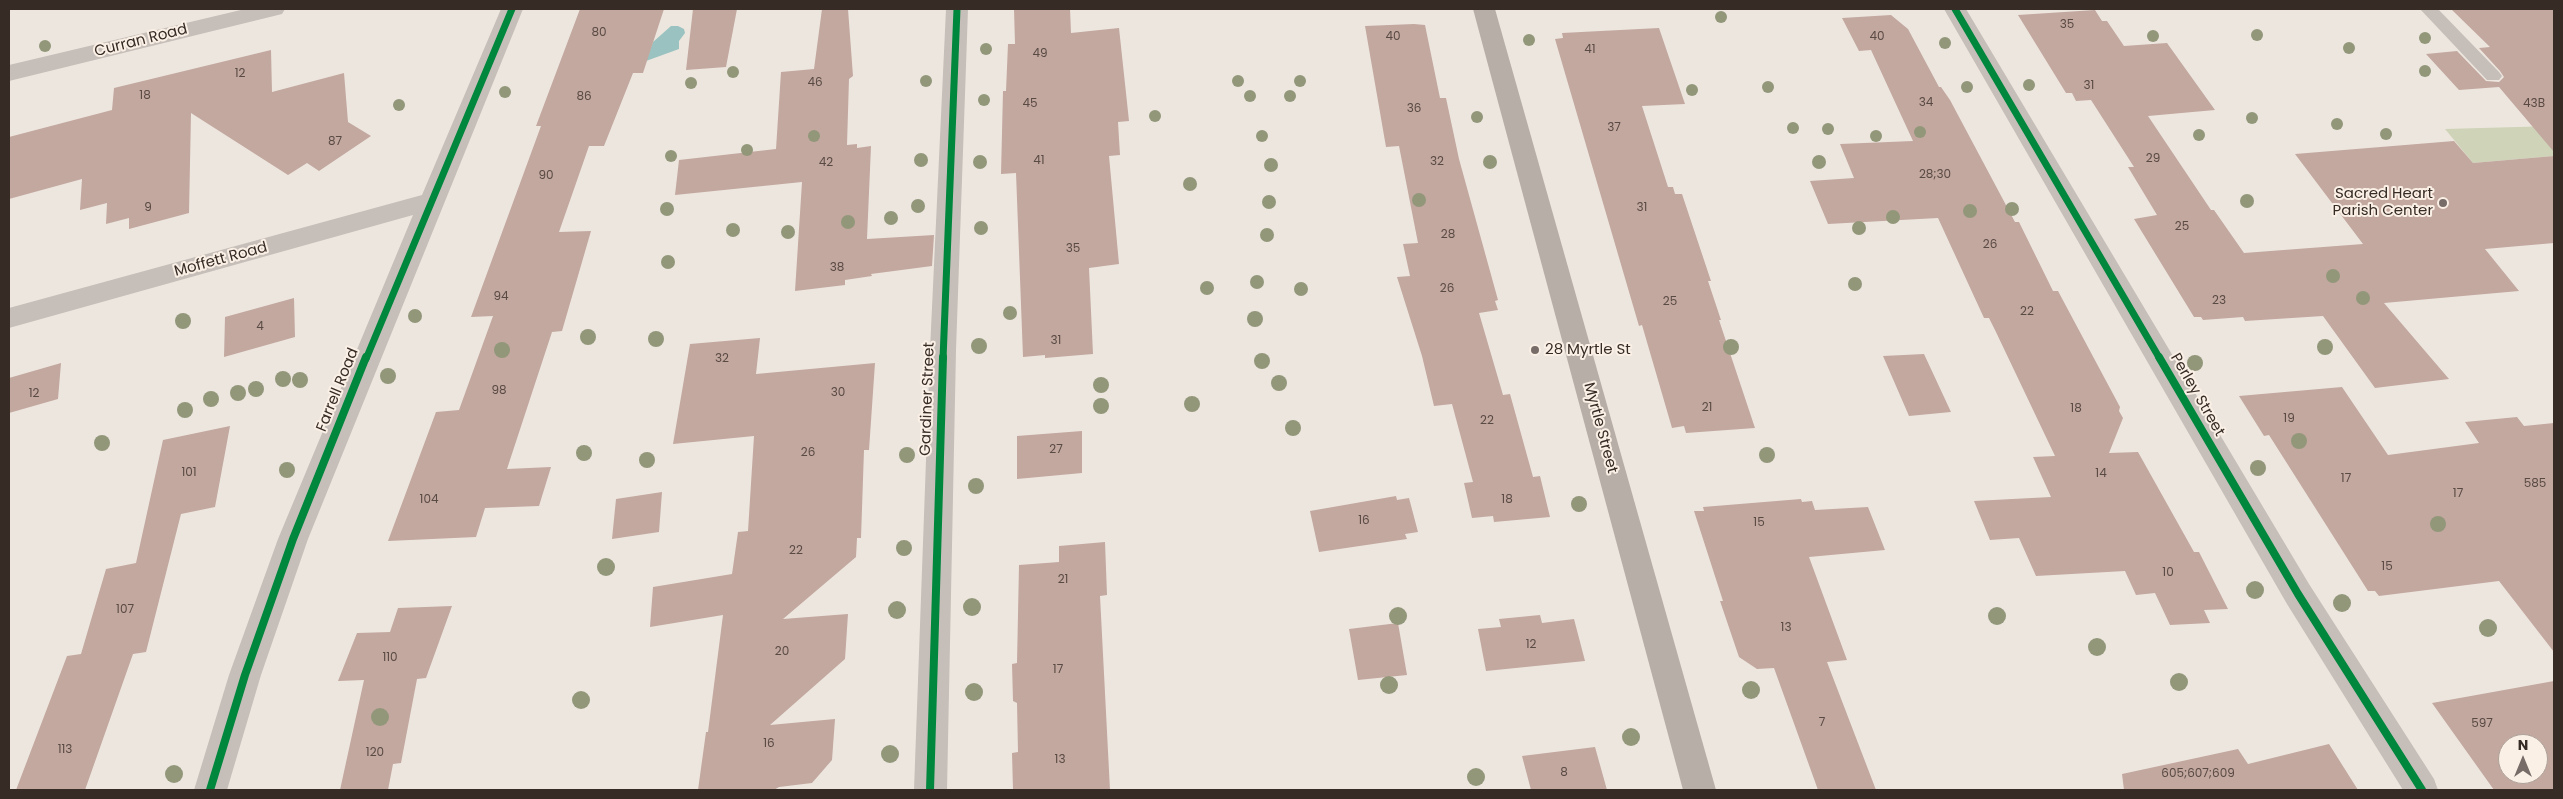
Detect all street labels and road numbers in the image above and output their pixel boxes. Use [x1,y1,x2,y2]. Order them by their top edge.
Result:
street label: Curran Road [93,21,189,61]
street label: Moffett Road [172,239,270,281]
street label: Gardiner Street [917,342,939,456]
street label: Farrell Road [313,346,363,434]
street label: Perley Street [2166,350,2228,440]
street label: Myrtle Street [1579,381,1621,475]

